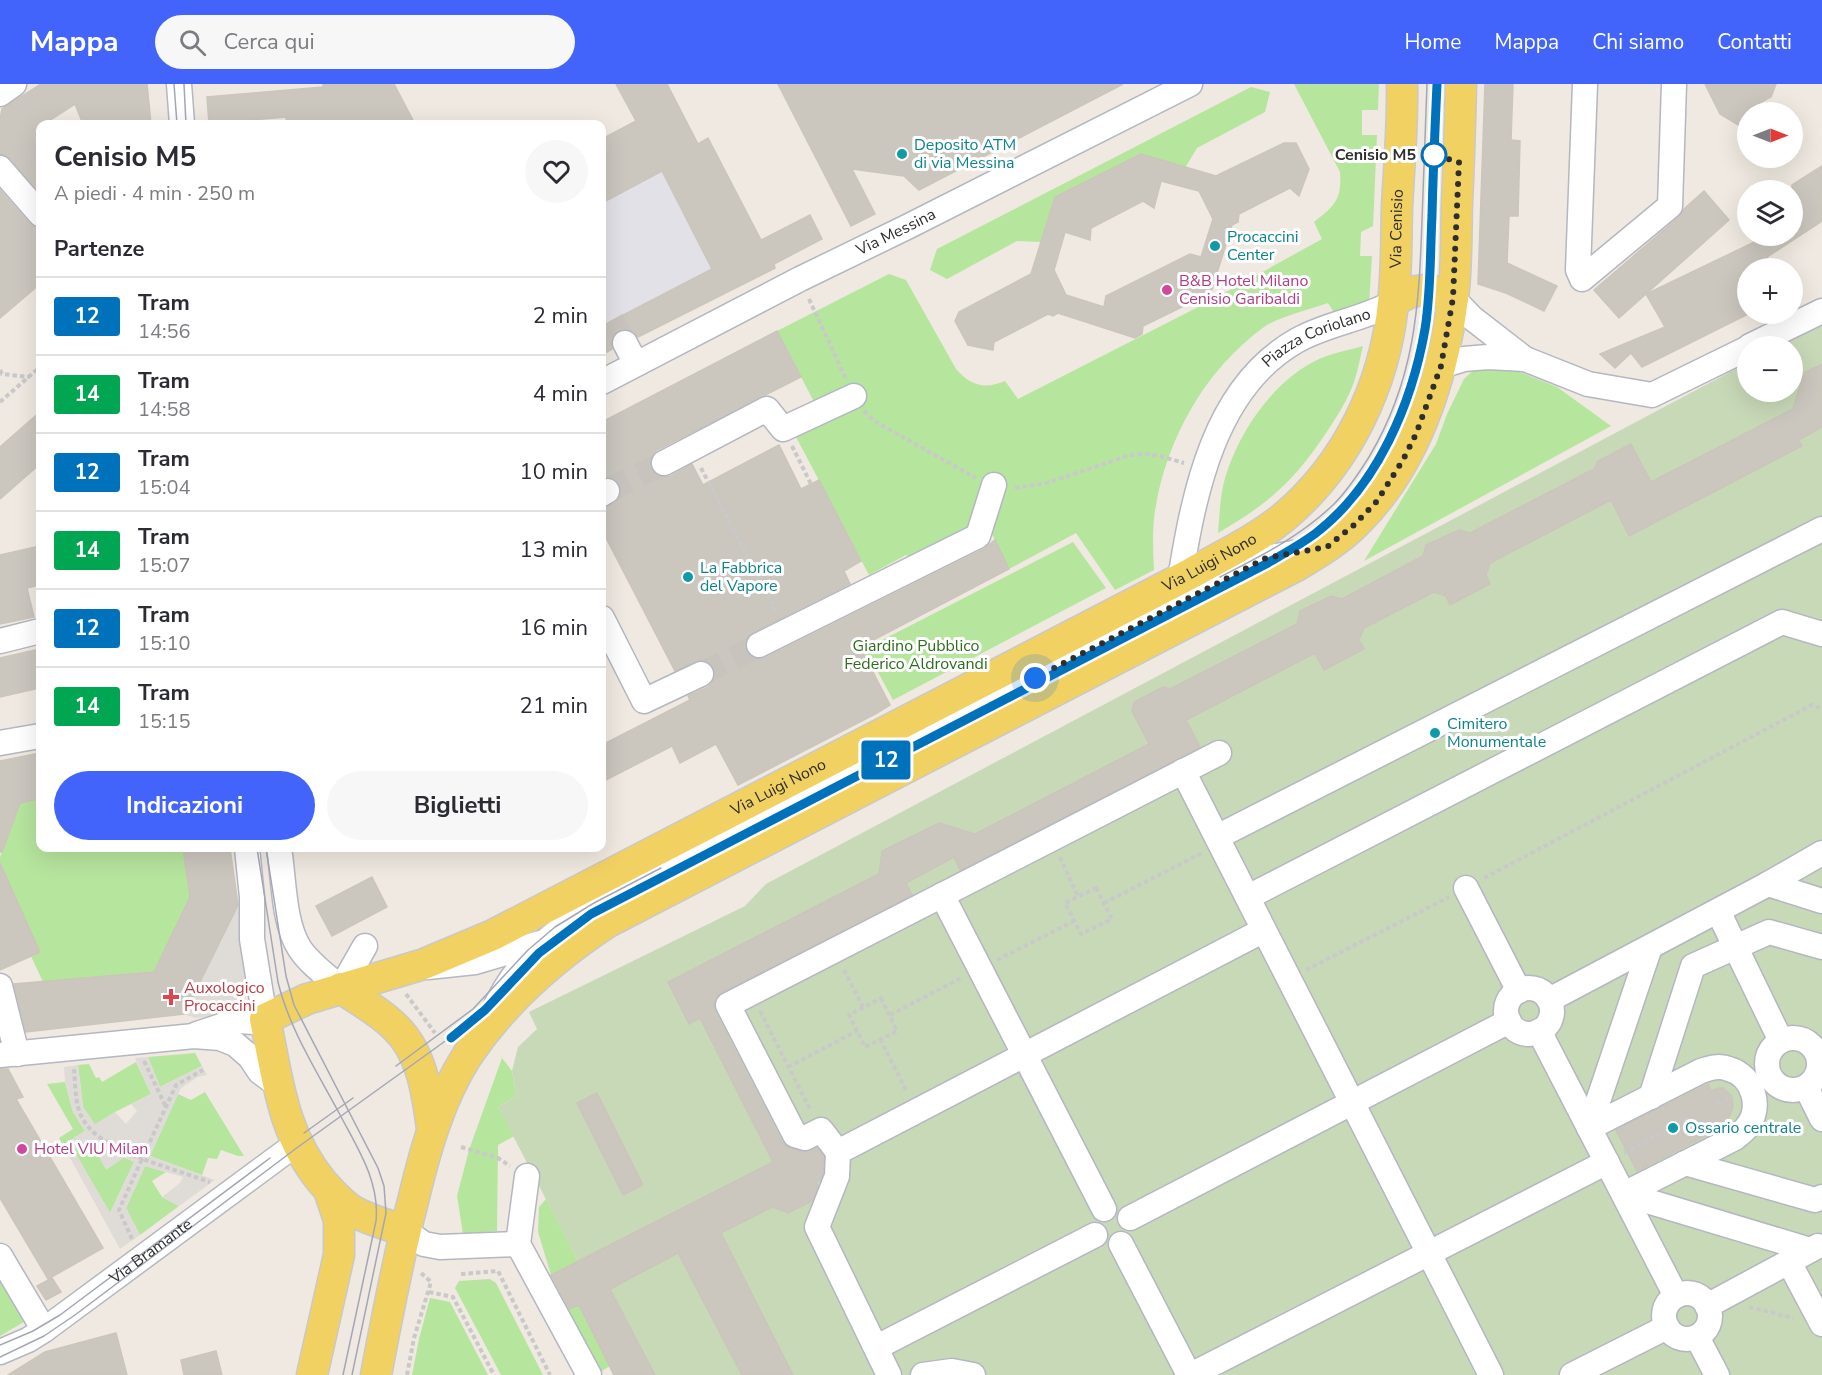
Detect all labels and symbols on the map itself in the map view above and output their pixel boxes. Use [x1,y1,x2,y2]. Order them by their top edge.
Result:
north arrow [1737,102,1803,168]
place label: Deposito ATM di via Messina [914,134,1016,174]
marker: Cenisio M5 [1421,142,1447,168]
place label: Cenisio M5 [1335,144,1416,166]
marker: Deposito ATM di via Messina [895,147,909,161]
street label: Via Cenisio [1385,188,1409,270]
street label: Via Messina [852,203,940,261]
place label: Procaccini Center [1227,226,1298,266]
marker: Procaccini Center [1208,239,1222,253]
place label: B&B Hotel Milano Cenisio Garibaldi [1179,270,1308,310]
marker: B&B Hotel Milano Cenisio Garibaldi [1160,283,1174,297]
street label: Piazza Coriolano [1257,303,1374,373]
street label: Via Luigi Nono [1158,528,1261,598]
place label: La Fabbrica del Vapore [700,557,782,597]
marker: La Fabbrica del Vapore [681,570,695,584]
park label: Giardino Pubblico Federico Aldrovandi [844,635,988,675]
your location [1020,663,1050,693]
place label: Cimitero Monumentale [1447,713,1546,753]
marker: Cimitero Monumentale [1428,726,1442,740]
line badge: 12 [859,740,913,780]
street label: Via Luigi Nono [726,753,830,821]
place label: Auxologico Procaccini [184,977,265,1017]
marker: Auxologico Procaccini [162,988,180,1006]
place label: Ossario centrale [1685,1117,1801,1139]
marker: Ossario centrale [1666,1121,1680,1135]
place label: Hotel VIU Milan [34,1138,148,1160]
marker: Hotel VIU Milan [15,1142,29,1156]
street label: Via Bramante [104,1213,197,1290]

